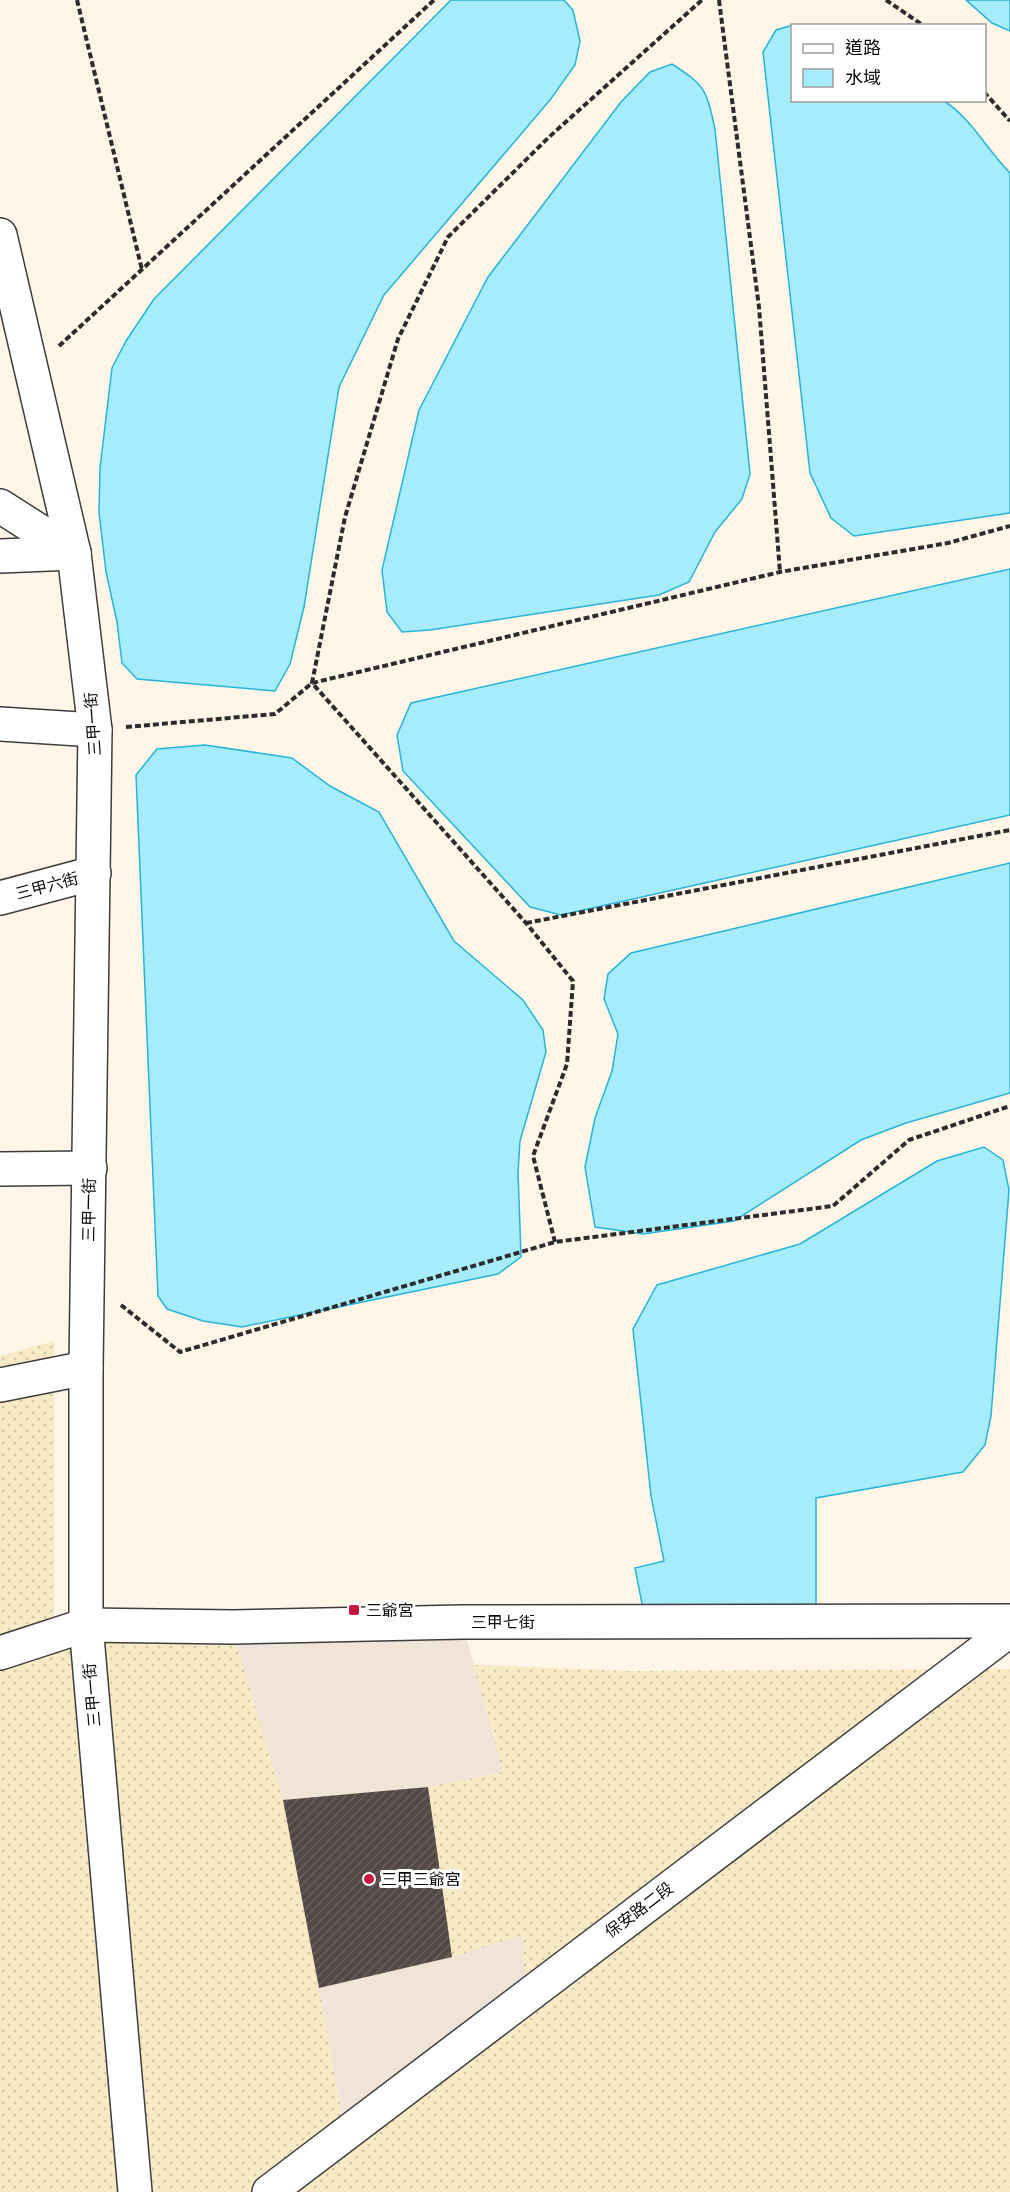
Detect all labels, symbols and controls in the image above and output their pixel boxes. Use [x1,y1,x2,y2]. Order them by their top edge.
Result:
legend [791,24,986,102]
text: 道路 [845,38,881,58]
text: 水域 [845,68,881,88]
street label: 三甲一街 [82,691,104,757]
street label: 三甲六街 [14,870,80,902]
street label: 三甲一街 [80,1178,98,1242]
place label: 三爺宮 [366,1602,414,1619]
marker: 三爺宮 [347,1603,361,1617]
street label: 三甲七街 [471,1614,535,1631]
street label: 三甲一街 [81,1662,103,1728]
place label: 三甲三爺宮 [381,1871,461,1888]
marker: 三甲三爺宮 [362,1872,376,1886]
street label: 保安路二段 [602,1879,676,1941]

